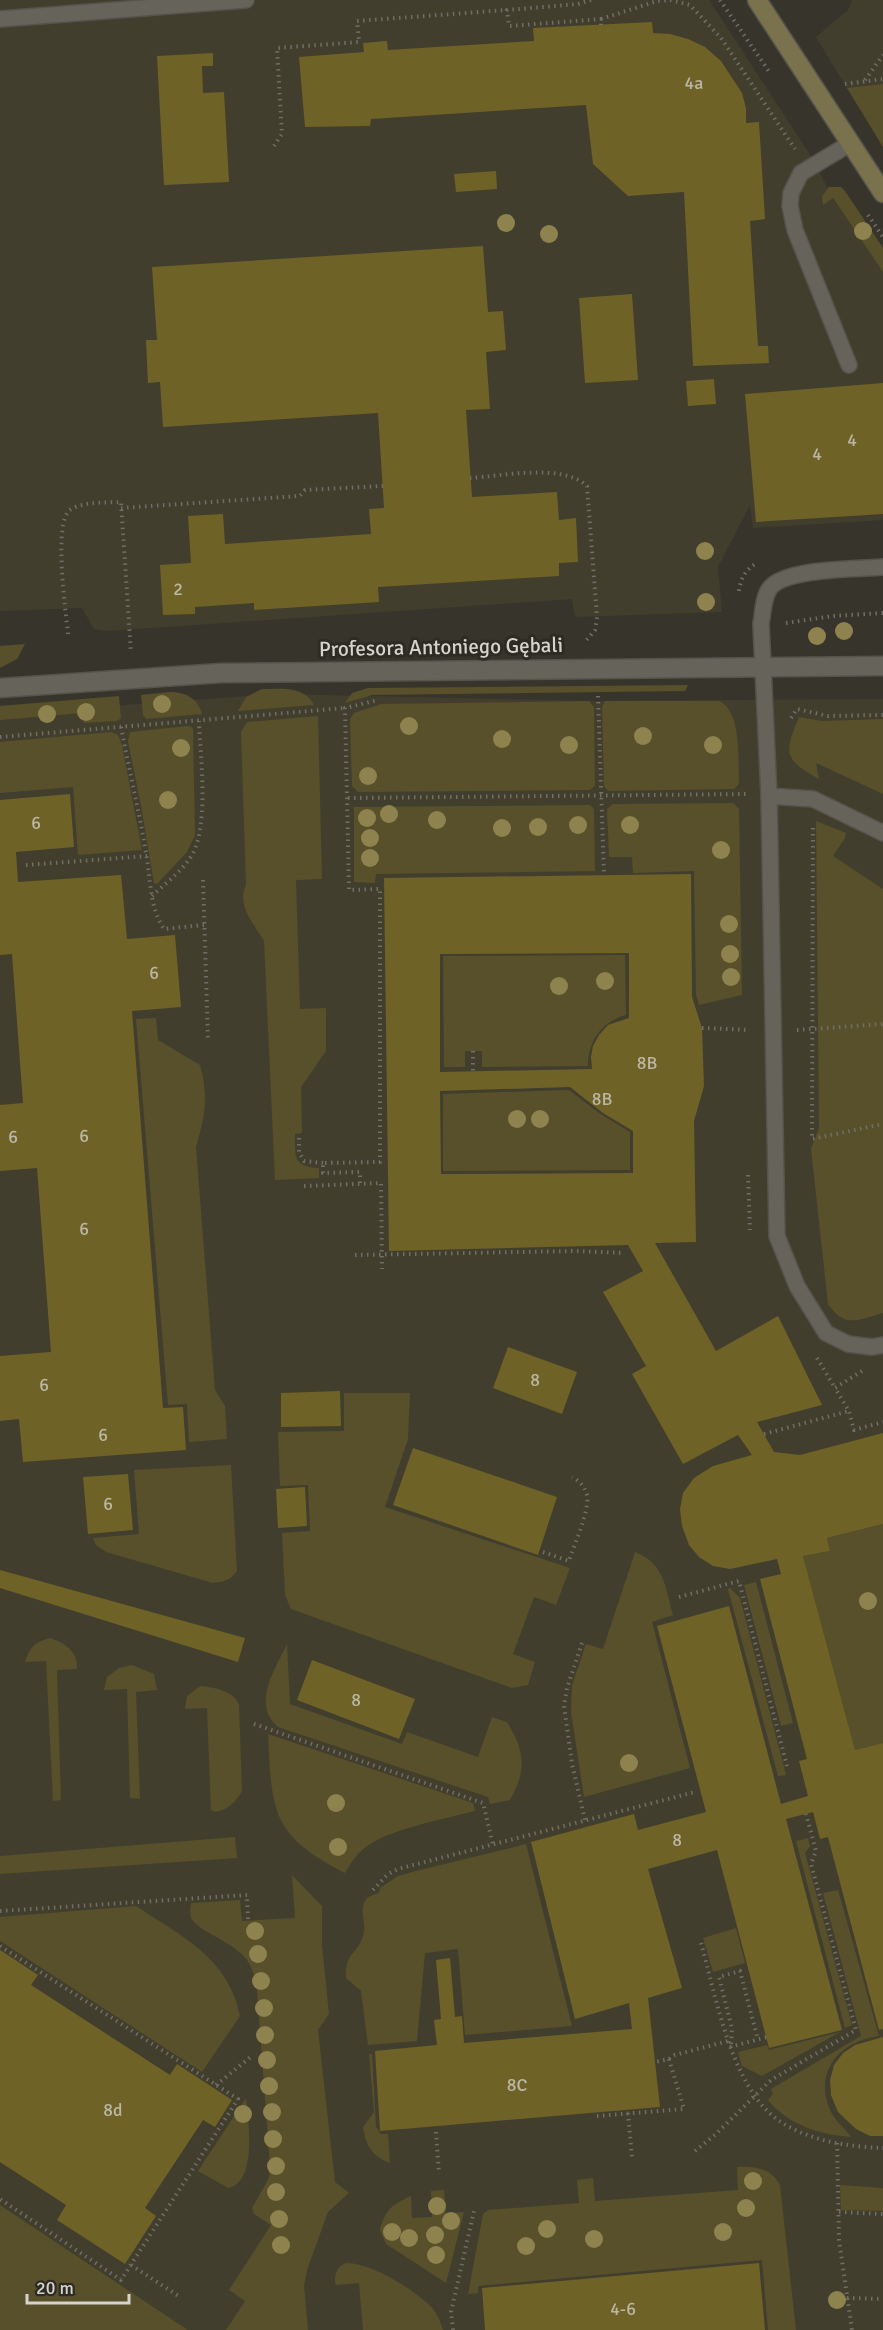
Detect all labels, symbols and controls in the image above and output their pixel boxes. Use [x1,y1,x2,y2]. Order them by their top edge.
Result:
house number: 4a [685,72,703,94]
house number: 4 [847,429,857,451]
house number: 4 [812,443,822,465]
house number: 2 [173,578,183,600]
street label: Profesora Antoniego Gębali [319,632,563,662]
house number: 6 [31,812,41,834]
house number: 6 [149,962,159,984]
house number: 8B [637,1052,657,1074]
house number: 8B [592,1088,612,1110]
house number: 6 [79,1125,89,1147]
house number: 6 [8,1126,18,1148]
house number: 6 [79,1218,89,1240]
house number: 8 [530,1369,540,1391]
house number: 6 [39,1374,49,1396]
house number: 6 [98,1424,108,1446]
house number: 6 [103,1493,113,1515]
house number: 8 [351,1689,361,1711]
house number: 8 [672,1829,682,1851]
house number: 8C [507,2074,527,2096]
house number: 8d [103,2099,123,2121]
scale bar [27,2267,129,2305]
text: 20 m [36,2277,74,2299]
house number: 4-6 [610,2298,636,2320]

